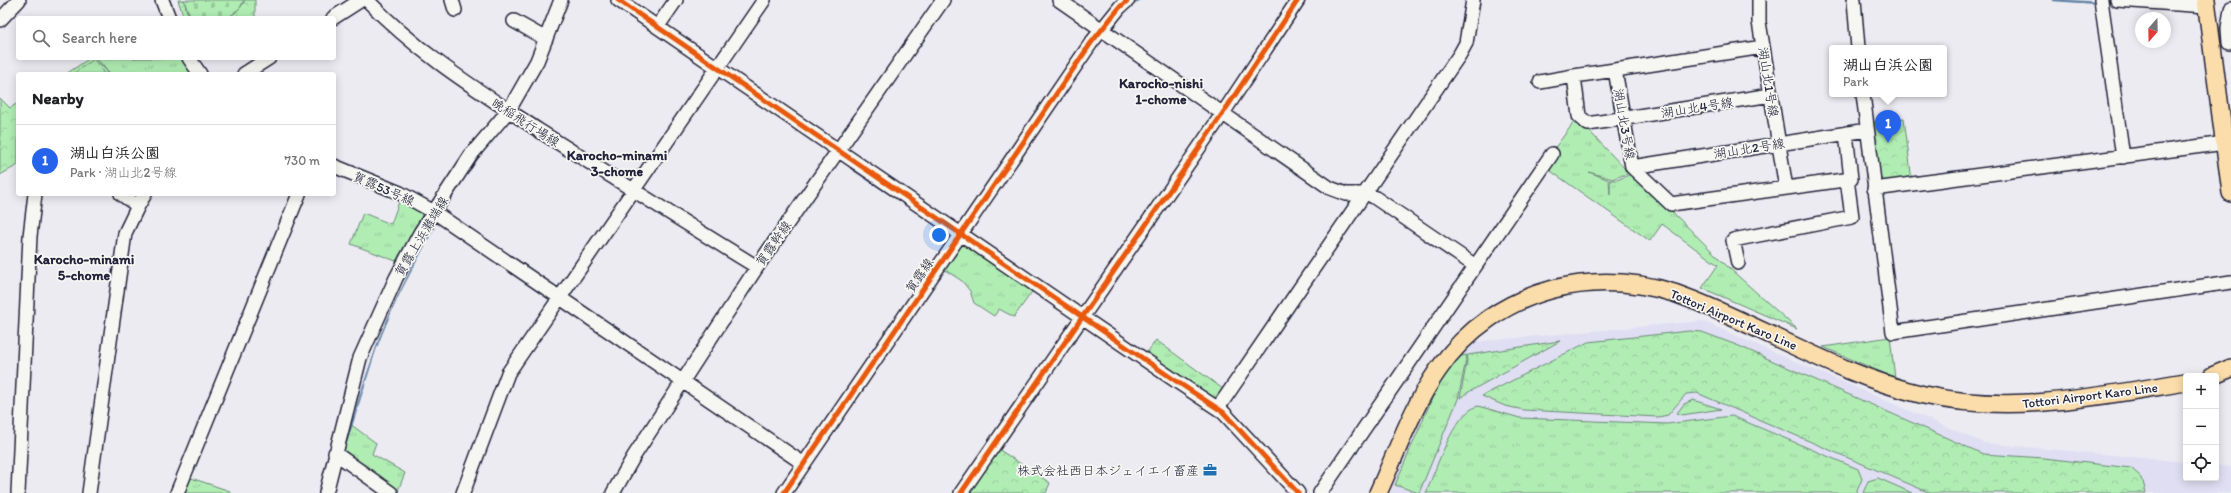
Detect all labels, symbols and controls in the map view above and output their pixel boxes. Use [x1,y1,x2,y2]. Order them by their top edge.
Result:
north arrow [2135,12,2171,48]
search box [16,16,336,60]
icon: search [30,27,52,49]
text: Search here [62,29,137,47]
popup [1829,45,1947,97]
street label: 湖山北1号線 [1756,46,1782,119]
text: 湖山白浜公園 [1843,56,1933,74]
text: Park [1843,74,1869,89]
district label: Karocho-nishi 1-chome [1119,75,1203,108]
street label: 湖山北3号線 [1611,87,1638,162]
text: Nearby [32,88,84,108]
street label: 湖山北4号線 [1660,94,1735,121]
street label: 晩稲飛行場線 [489,95,563,150]
pin: 1 [1875,110,1901,143]
street label: 湖山北2号線 [1712,135,1787,162]
text: 湖山白浜公園 [70,144,160,162]
district label: Karocho-minami 3-chome [567,147,667,180]
text: 1 [42,153,48,168]
text: 730 m [285,153,320,168]
text: Park · 湖山北2号線 [70,165,176,180]
street label: 賀露53号線 [351,168,418,209]
street label: 賀露上浜灘端線 [392,193,452,279]
street label: 賀露幹線 [752,217,795,269]
your location [929,225,949,245]
district label: Karocho-minami 5-chome [34,251,134,284]
street label: 賀露線 [902,254,937,296]
street label: Tottori Airport Karo Line [1668,286,1799,353]
map controls [2183,373,2219,481]
button: + [2183,373,2219,409]
street label: Tottori Airport Karo Line [2022,380,2159,411]
button: − [2183,409,2219,445]
button: locate [2183,445,2219,481]
office icon: 株式会社西日本ジェイエイ畜産 [1202,462,1218,478]
place label: 株式会社西日本ジェイエイ畜産 [1017,463,1199,478]

